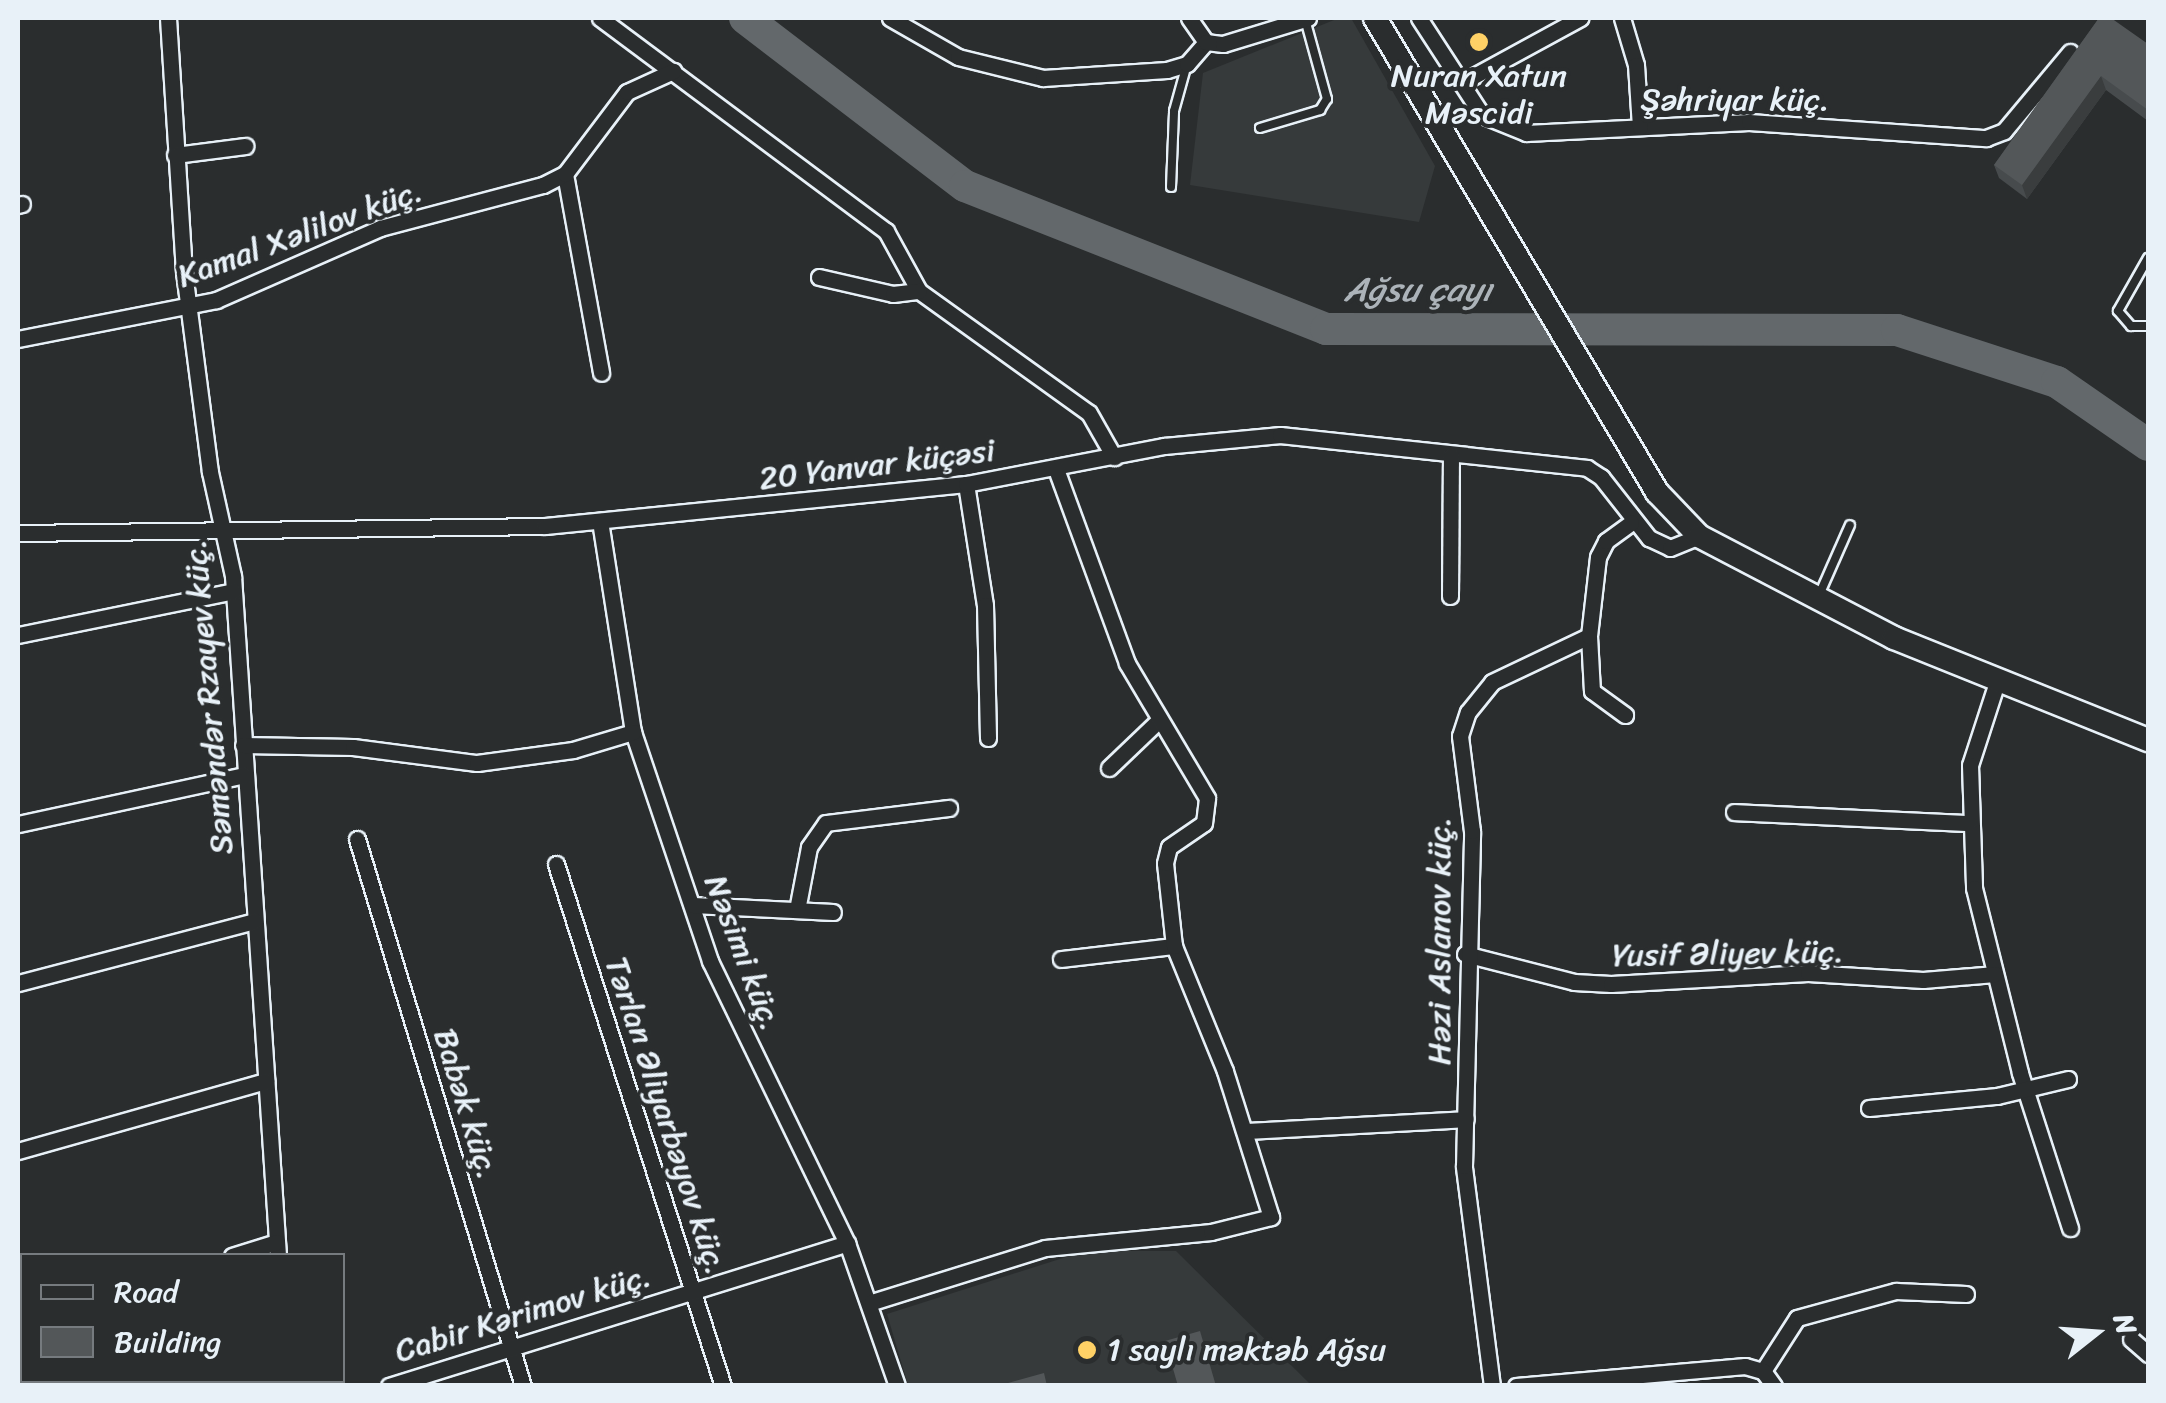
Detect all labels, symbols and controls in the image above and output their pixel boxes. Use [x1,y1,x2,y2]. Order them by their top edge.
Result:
marker: Nuran Xatun Məscidi [1468,31,1490,53]
place label: Nuran Xatun Məscidi [1390,58,1568,133]
street label: Şəhriyar küç. [1641,81,1829,119]
street label: Kamal Xəlilov küç. [172,172,428,296]
water label: Ağsu çayı [1344,268,1492,310]
street label: 20 Yanvar küçəsi [757,431,997,499]
street label: Səməndər Rzayev küç. [176,538,242,856]
street label: Həzi Aslanov küç. [1421,817,1459,1065]
street label: Nəsimi küç. [696,870,790,1036]
street label: Yusif Əliyev küç. [1612,933,1844,975]
street label: Tərlan Əliyarbəyov küç. [596,952,736,1280]
street label: Babək küç. [425,1024,507,1184]
legend [20,1253,345,1383]
street label: Cabir Kərimov küç. [390,1257,656,1371]
text: Road [114,1265,178,1319]
north arrow [2046,1283,2146,1383]
text: N [2099,1308,2151,1341]
text: Building [114,1315,221,1369]
place label: 1 saylı məktəb Ağsu [1107,1331,1386,1369]
marker: 1 saylı məktəb Ağsu [1076,1339,1098,1361]

